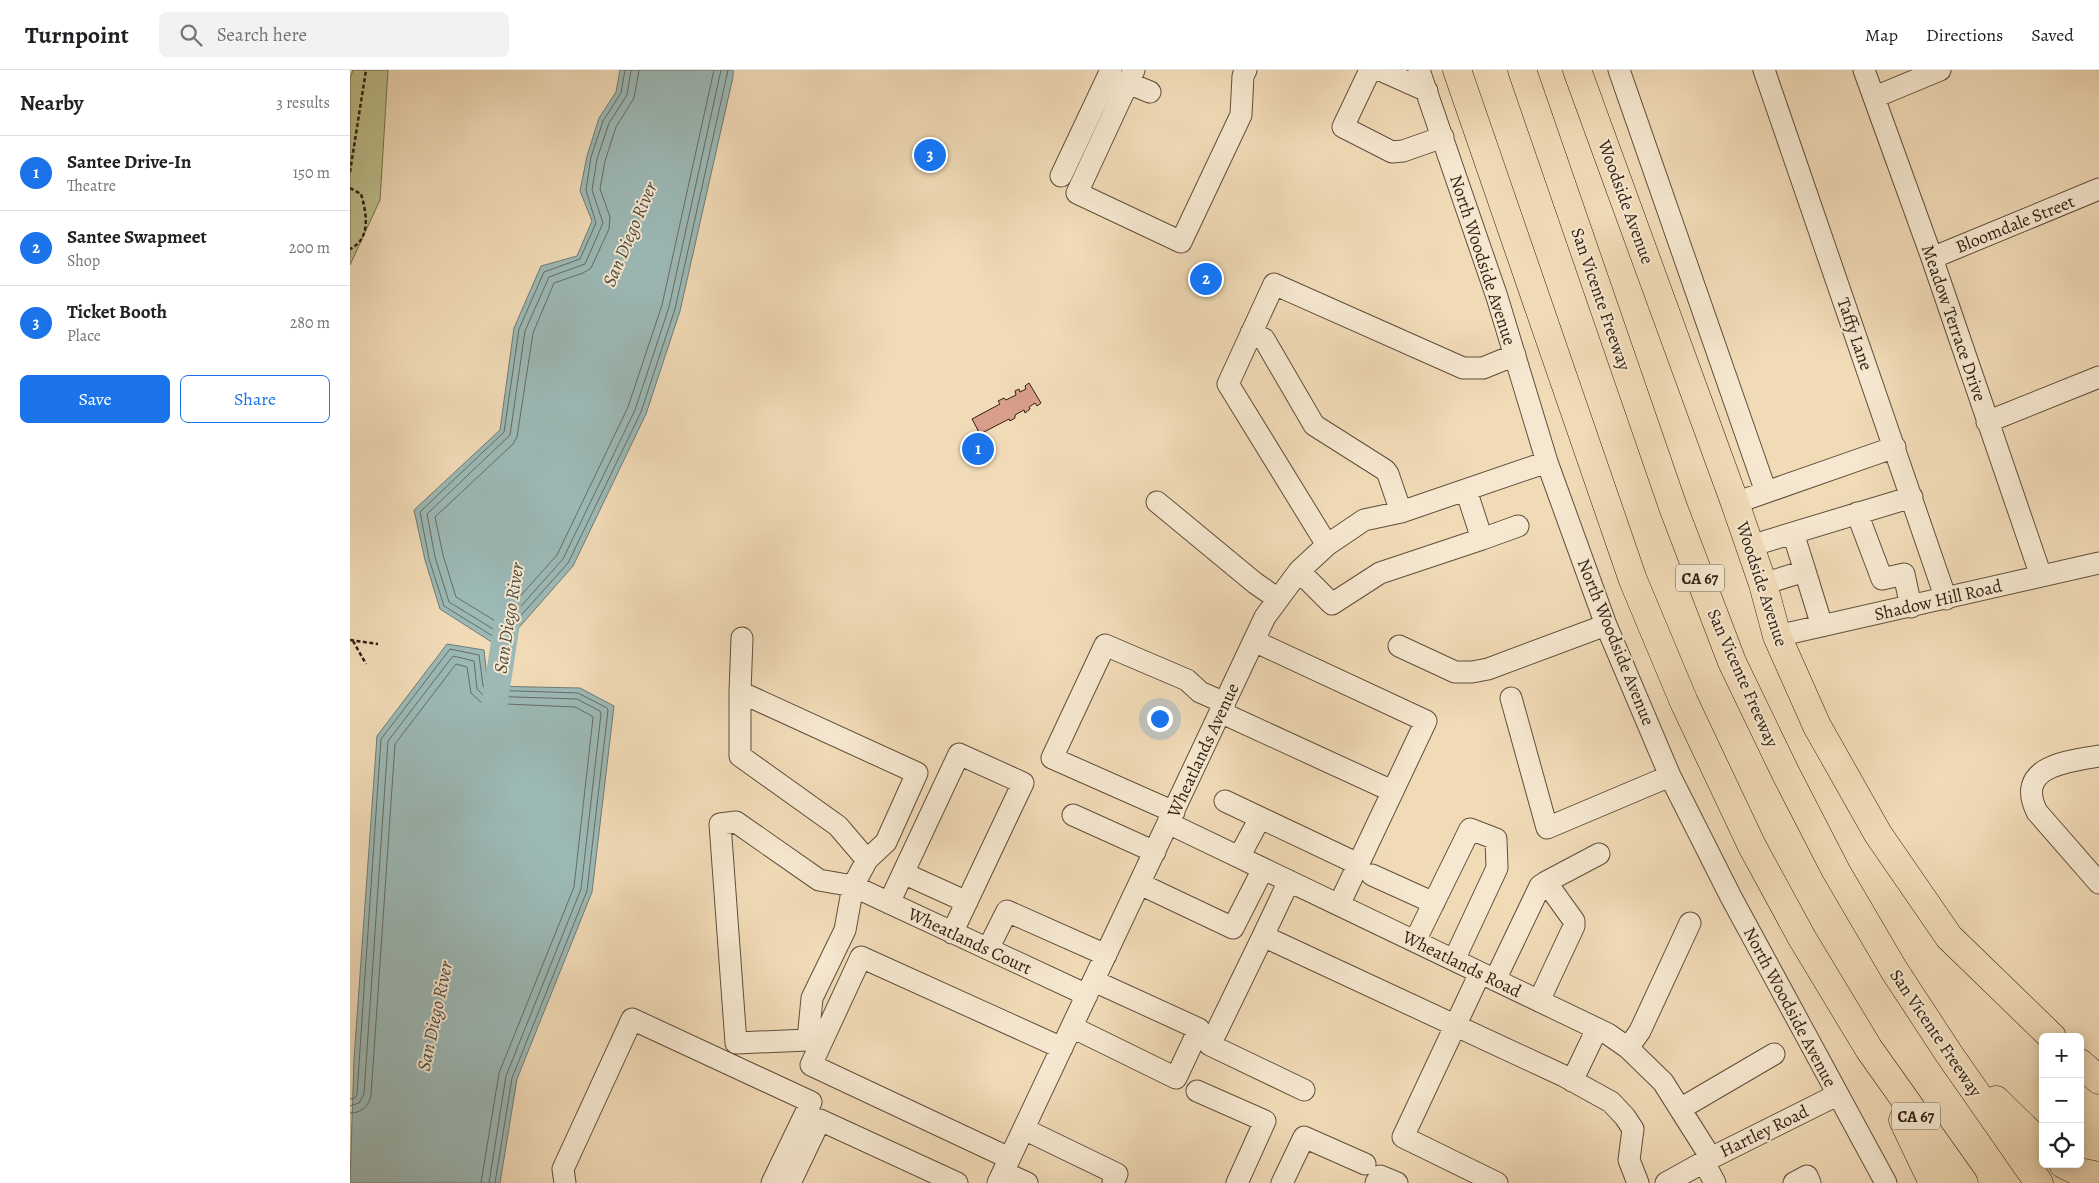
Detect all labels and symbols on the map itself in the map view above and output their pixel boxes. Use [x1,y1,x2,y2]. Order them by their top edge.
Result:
pin: 3 [914,136,946,174]
street label: Woodside Avenue [1592,136,1660,267]
street label: North Woodside Avenue [1444,172,1522,348]
water label: San Diego River [596,177,664,291]
street label: Bloomdale Street [1952,189,2078,259]
street label: San Vicente Freeway [1565,224,1637,374]
street label: Meadow Terrace Drive [1916,241,1992,405]
pin: 2 [1190,260,1222,298]
street label: Taffy Lane [1831,294,1879,374]
pin: 1 [962,430,994,468]
street label: Woodside Avenue [1730,517,1794,650]
street label: North Woodside Avenue [1572,555,1660,729]
water label: San Diego River [487,560,531,675]
road number: CA 67 [1676,564,1724,592]
street label: Shadow Hill Road [1872,574,2004,626]
street label: San Vicente Freeway [1702,605,1785,752]
street label: Wheatlands Avenue [1161,679,1245,822]
your location [1147,706,1173,732]
street label: Wheatlands Court [903,901,1036,980]
street label: North Woodside Avenue [1738,923,1842,1091]
street label: Wheatlands Road [1398,924,1526,1003]
water label: San Diego River [411,958,460,1073]
street label: San Vicente Freeway [1884,964,1988,1102]
street label: Hartley Road [1716,1099,1813,1163]
road number: CA 67 [1892,1102,1940,1130]

